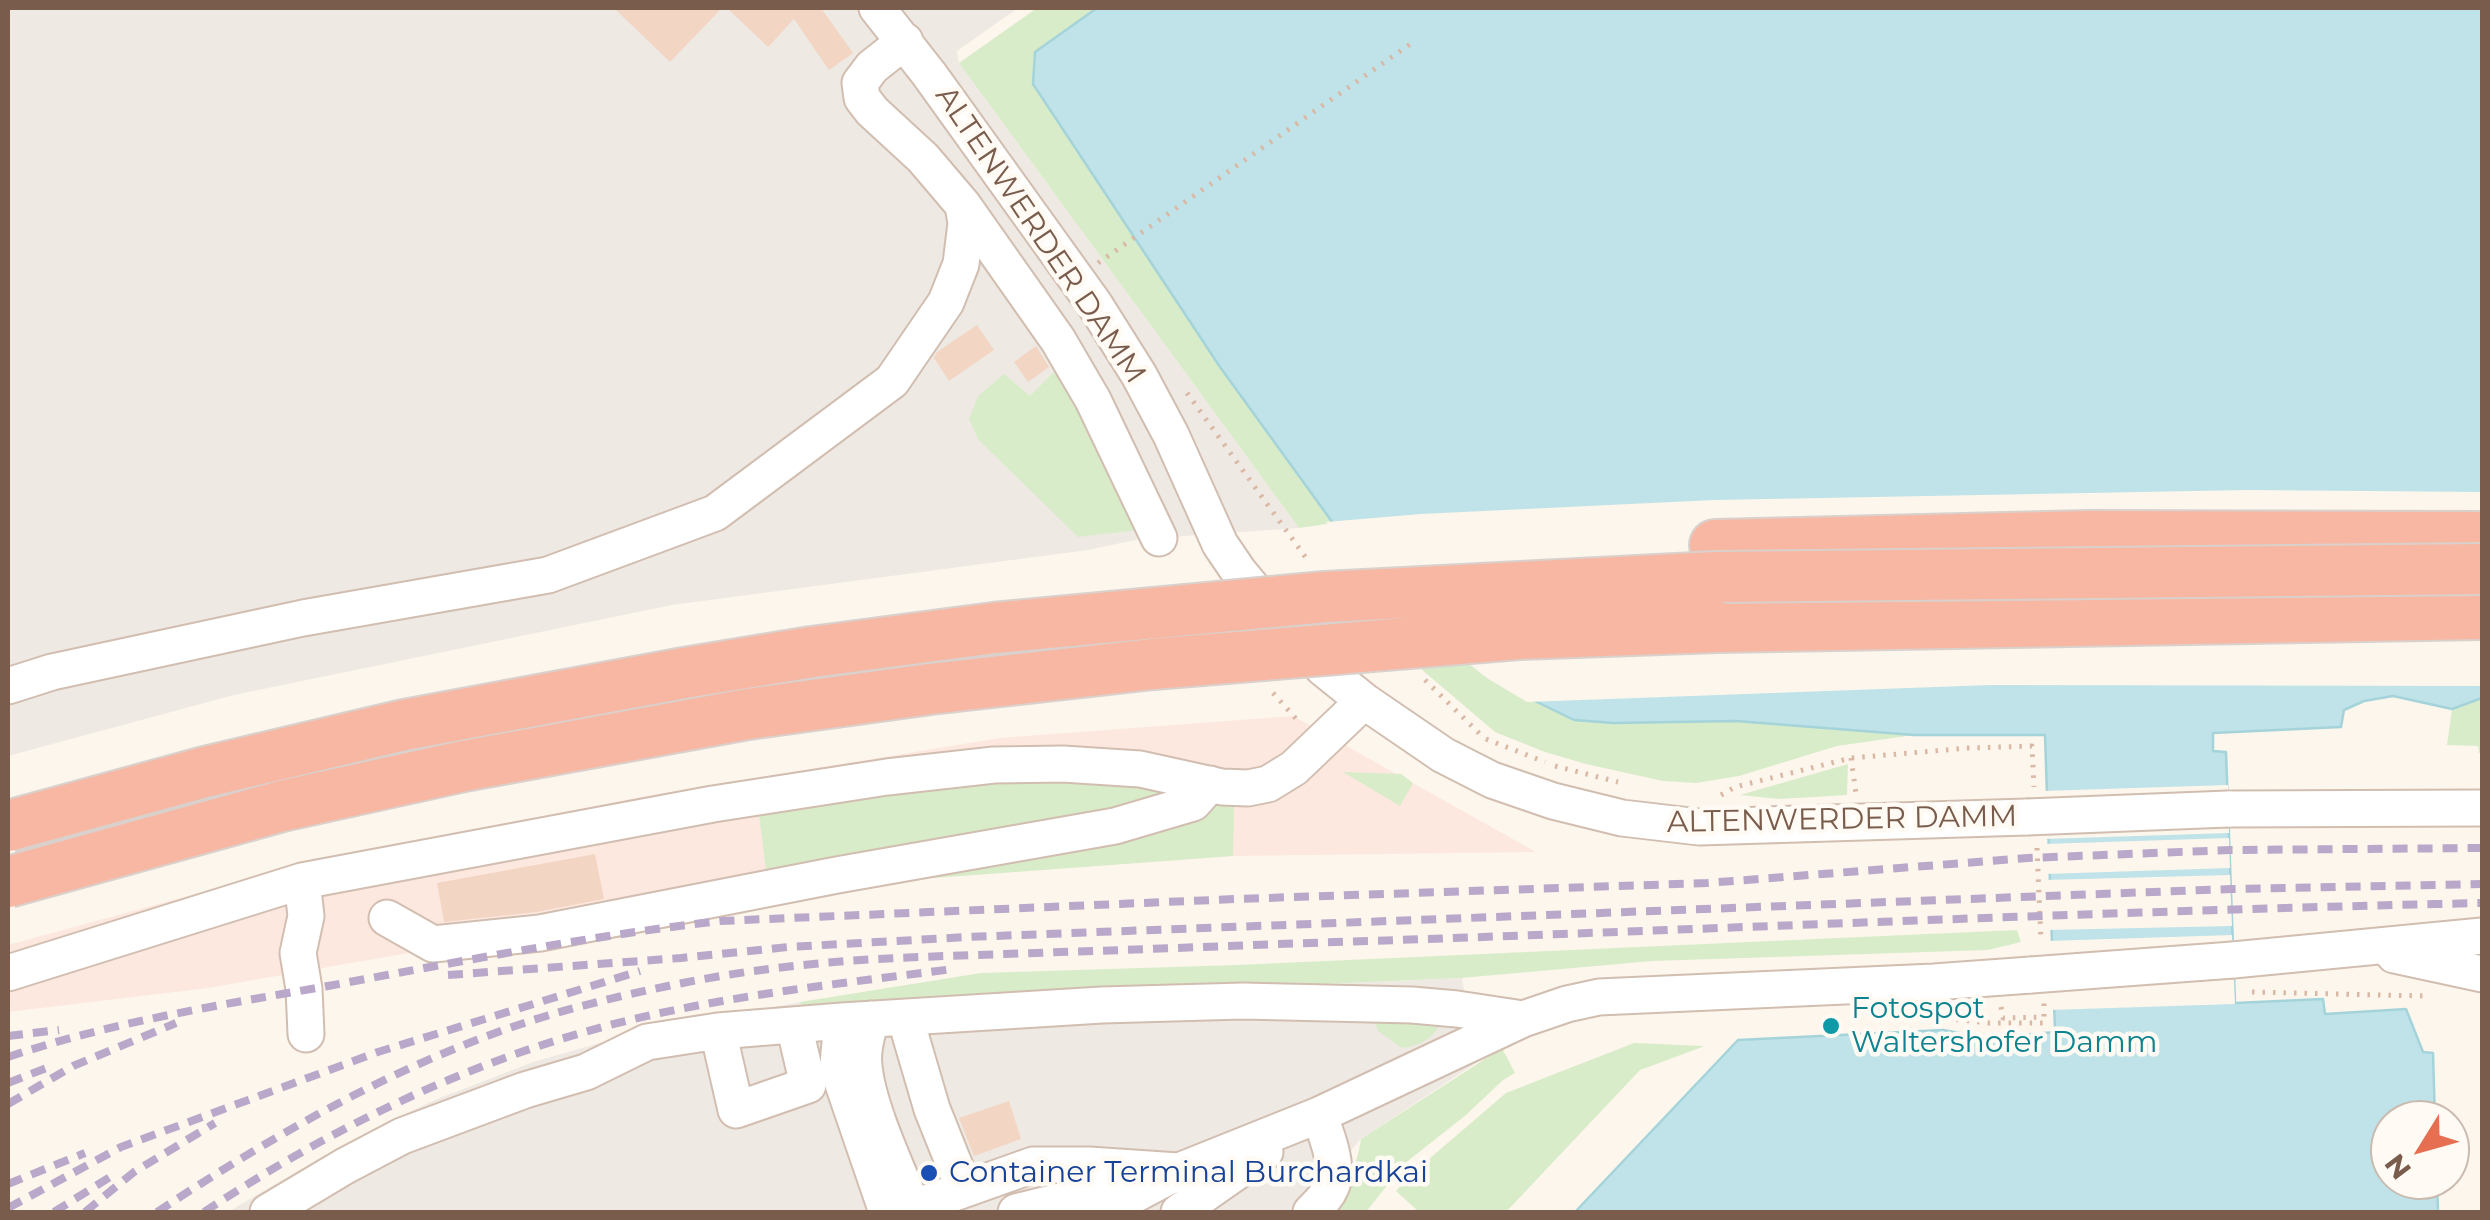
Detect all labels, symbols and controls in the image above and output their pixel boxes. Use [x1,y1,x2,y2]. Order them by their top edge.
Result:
street label: ALTENWERDER DAMM [927,80,1153,390]
street label: ALTENWERDER DAMM [1667,799,2017,841]
place label: Fotospot Waltershofer Damm [1851,991,2158,1062]
marker: Fotospot Waltershofer Damm [1820,1015,1842,1037]
north arrow [2370,1100,2470,1200]
text: N [2377,1148,2418,1186]
place label: Container Terminal Burchardkai [949,1155,1428,1191]
marker: Container Terminal Burchardkai [918,1162,940,1184]

